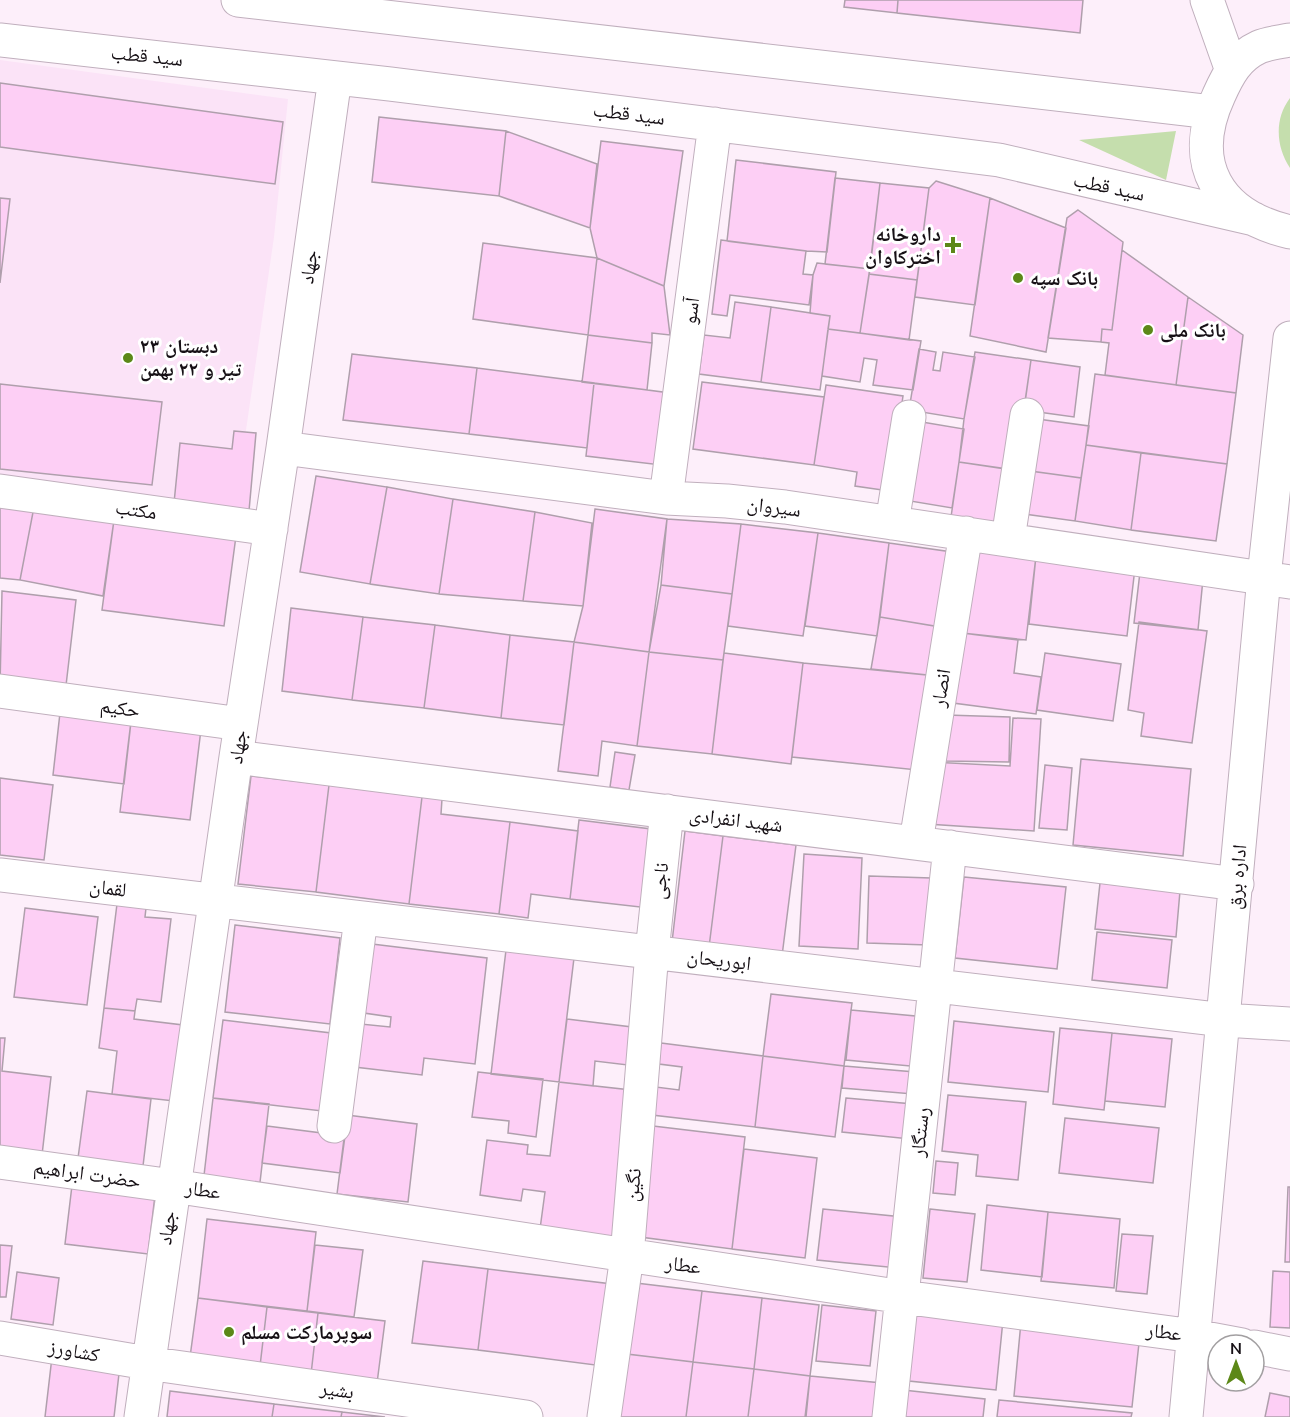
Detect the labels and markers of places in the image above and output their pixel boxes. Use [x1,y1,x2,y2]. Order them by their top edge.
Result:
place label: داروخانه اخترکاوان [865,221,941,271]
marker: داروخانه اخترکاوان [946,238,960,252]
place label: بانک سپه [1030,265,1098,292]
marker: بانک سپه [1011,271,1025,285]
place label: بانک ملی [1160,317,1226,344]
marker: بانک ملی [1141,323,1155,337]
place label: دبستان ٢٣ تیر و ۲۲ بهمن [140,333,242,383]
marker: دبستان ٢٣ تیر و ۲۲ بهمن [121,351,135,365]
place label: سوپرمارکت مسلم [241,1319,372,1346]
marker: سوپرمارکت مسلم [222,1325,236,1339]

